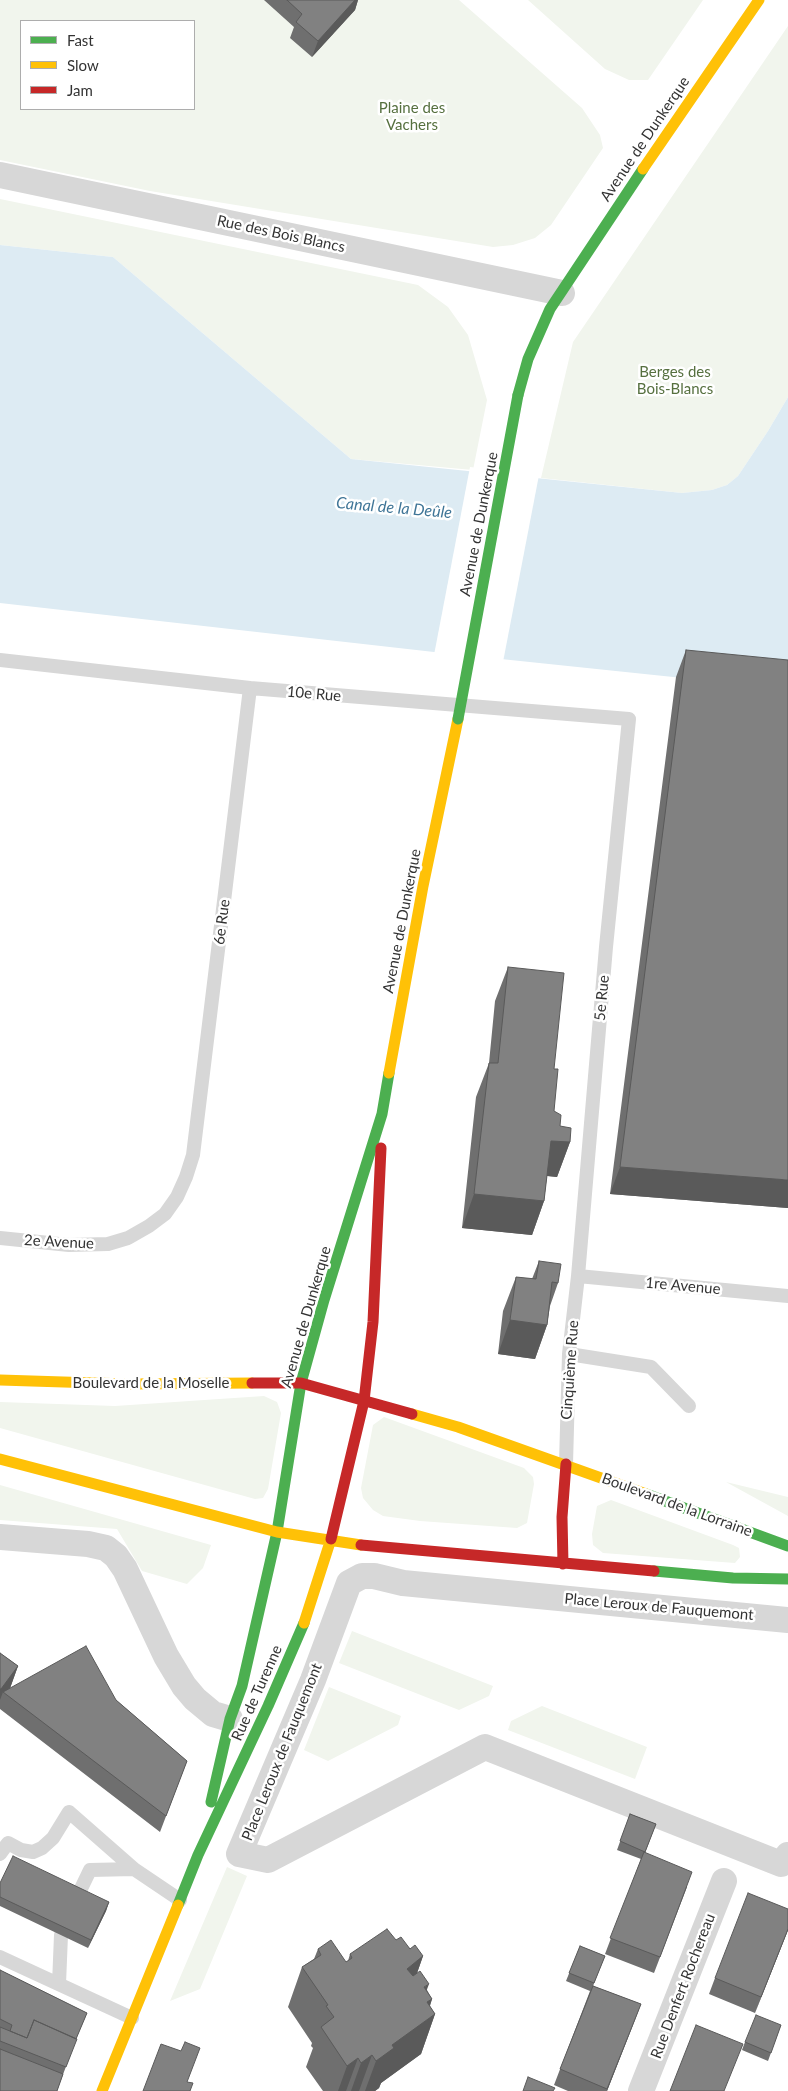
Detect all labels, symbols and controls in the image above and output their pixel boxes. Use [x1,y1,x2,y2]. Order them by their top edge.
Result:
legend [20,20,195,110]
text: Fast [67,31,94,49]
text: Slow [67,56,99,74]
street label: Avenue de Dunkerque [597,73,693,205]
text: Jam [67,81,93,99]
park label: Plaine des Vachers [379,99,445,134]
street label: Rue des Bois Blancs [215,212,347,256]
park label: Berges des Bois-Blancs [637,363,713,398]
street label: Avenue de Dunkerque [456,450,502,598]
water label: Canal de la Deûle [335,493,453,523]
street label: 10e Rue [286,683,342,705]
street label: Avenue de Dunkerque [379,847,425,995]
street label: 6e Rue [210,898,234,946]
street label: 5e Rue [591,974,613,1022]
street label: 2e Avenue [24,1231,94,1253]
street label: Avenue de Dunkerque [277,1244,335,1390]
street label: 1re Avenue [645,1274,721,1298]
street label: Cinquième Rue [558,1320,582,1420]
street label: Boulevard de la Moselle [73,1374,229,1392]
street label: Boulevard de la Lorraine [599,1469,755,1541]
street label: Place Leroux de Fauquemont [564,1590,754,1624]
street label: Rue de Turenne [228,1642,286,1744]
street label: Place Leroux de Fauquemont [238,1661,326,1843]
street label: Rue Denfert Rochereau [647,1911,719,2061]

